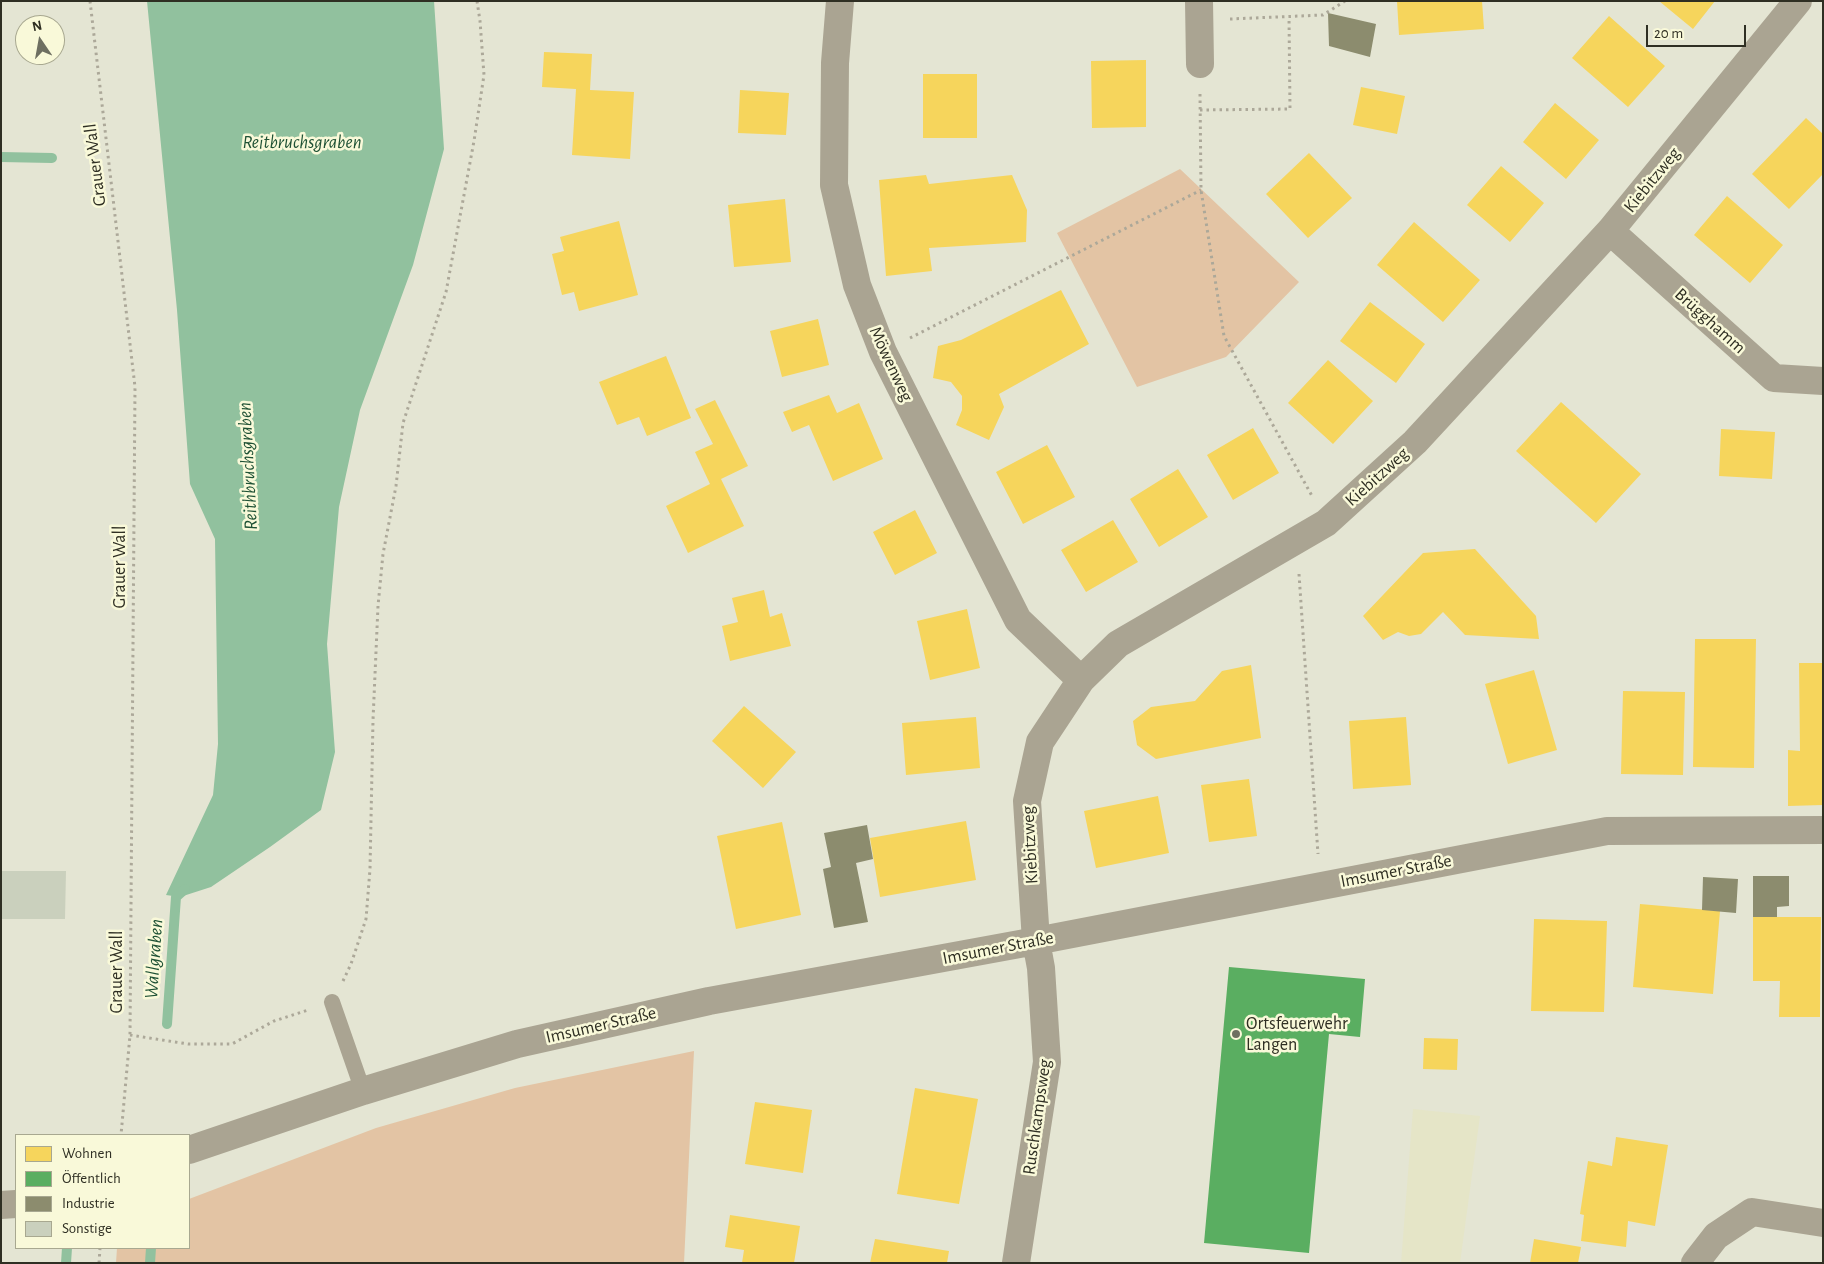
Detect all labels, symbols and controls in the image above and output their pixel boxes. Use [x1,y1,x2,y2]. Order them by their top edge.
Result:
north arrow [15,15,65,65]
scale bar [1649,15,1749,47]
text: N [31,18,43,34]
text: 20 m [1654,26,1683,41]
street label: Grauer Wall [79,123,111,207]
water label: Reitbruchsgraben [242,131,362,153]
street label: Kiebitzweg [1619,143,1685,217]
street label: Brügghamm [1670,283,1750,359]
street label: Möwenweg [864,323,918,405]
water label: Reithbruchsgraben [233,401,263,531]
street label: Kiebitzweg [1341,443,1413,511]
street label: Grauer Wall [109,526,131,608]
street label: Kiebitzweg [1017,805,1043,885]
street label: Imsumer Straße [1339,850,1453,892]
water label: Wallgraben [140,918,168,1000]
street label: Imsumer Straße [941,927,1055,969]
street label: Grauer Wall [106,931,128,1013]
street label: Imsumer Straße [544,1002,658,1048]
place label: Ortsfeuerwehr Langen [1246,1013,1348,1056]
marker: Ortsfeuerwehr Langen [1230,1028,1242,1040]
street label: Ruschkampsweg [1018,1058,1056,1176]
legend [15,1134,190,1249]
text: Wohnen [62,1146,112,1161]
text: Öffentlich [62,1171,121,1186]
text: Industrie [62,1196,115,1211]
text: Sonstige [62,1221,112,1236]

